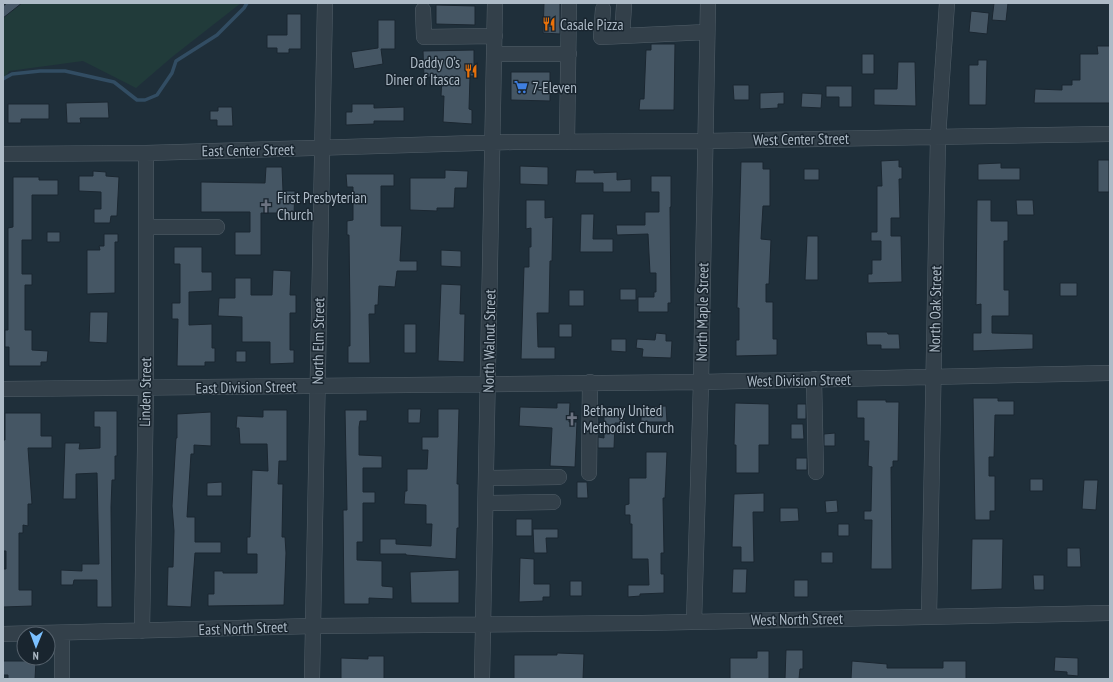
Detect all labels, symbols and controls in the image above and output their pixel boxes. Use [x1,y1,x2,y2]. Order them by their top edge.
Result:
place label: Casale Pizza [560,15,623,34]
restaurant icon: Casale Pizza [541,16,557,32]
place label: Daddy O’s Diner of Itasca [385,53,460,89]
restaurant icon: Daddy O’s Diner of Itasca [463,63,479,79]
place label: 7-Eleven [532,78,577,97]
supermarket icon: 7-Eleven [513,79,529,95]
street label: West Center Street [753,129,849,149]
street label: East Center Street [202,140,294,160]
place label: First Presbyterian Church [277,188,367,224]
church icon: First Presbyterian Church [258,198,274,214]
street label: North Maple Street [692,262,712,362]
street label: North Oak Street [925,265,945,353]
street label: North Walnut Street [479,289,499,393]
street label: North Elm Street [308,297,328,385]
street label: Linden Street [135,357,155,427]
street label: West Division Street [747,370,851,390]
street label: East Division Street [196,377,296,397]
place label: Bethany United Methodist Church [583,401,674,437]
church icon: Bethany United Methodist Church [564,411,580,427]
street label: West North Street [751,609,843,629]
street label: East North Street [198,617,288,639]
north arrow [16,626,56,666]
text: N [33,649,39,663]

